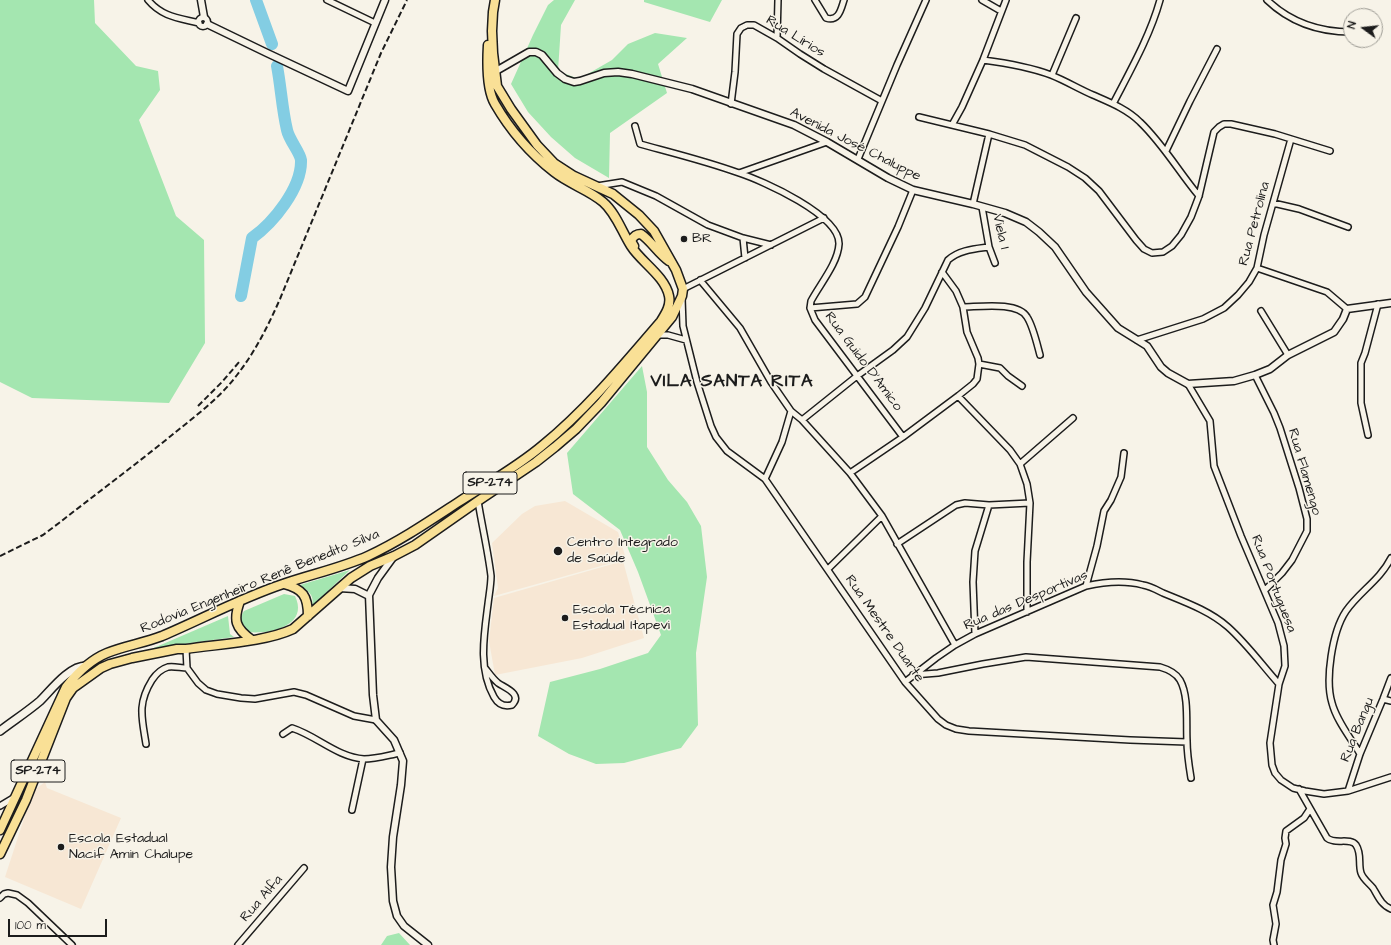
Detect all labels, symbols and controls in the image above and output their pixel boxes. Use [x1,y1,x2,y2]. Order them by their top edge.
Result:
north arrow [1343,8,1383,48]
street label: Rua Lírios [762,12,828,62]
text: N [1344,20,1360,30]
street label: Avenida José Chaluppe [787,105,923,185]
street label: Rua Petrolina [1236,180,1274,268]
street label: Viela I [988,213,1012,251]
place label: BR [692,231,712,247]
marker: BR [679,234,689,244]
street label: Rua Guido D'Amico [820,309,906,415]
district label: VILA SANTA RITA [651,371,813,393]
street label: Rua Flamengo [1284,427,1324,517]
road number: SP-274 [463,472,517,494]
street label: Rodovia Engenheiro Renê Benedito Silva [138,526,382,638]
street label: Rua Portuguesa [1247,533,1299,635]
place label: Centro Integrado de Saúde [567,535,678,568]
marker: Centro Integrado de Saúde [552,545,564,557]
street label: Rua das Desportivas [961,567,1091,635]
street label: Rua Mestre Duarte [841,572,927,686]
place label: Escola Técnica Estadual Itapevi [573,602,670,634]
marker: Escola Técnica Estadual Itapevi [560,613,570,623]
street label: Rua Bangu [1337,695,1379,765]
road number: SP-274 [11,760,65,782]
place label: Escola Estadual Nacif Amin Chalupe [69,831,193,864]
marker: Escola Estadual Nacif Amin Chalupe [56,842,66,852]
street label: Rua Alfa [237,872,287,926]
scale bar [10,911,109,937]
text: 100 m [15,917,46,934]

